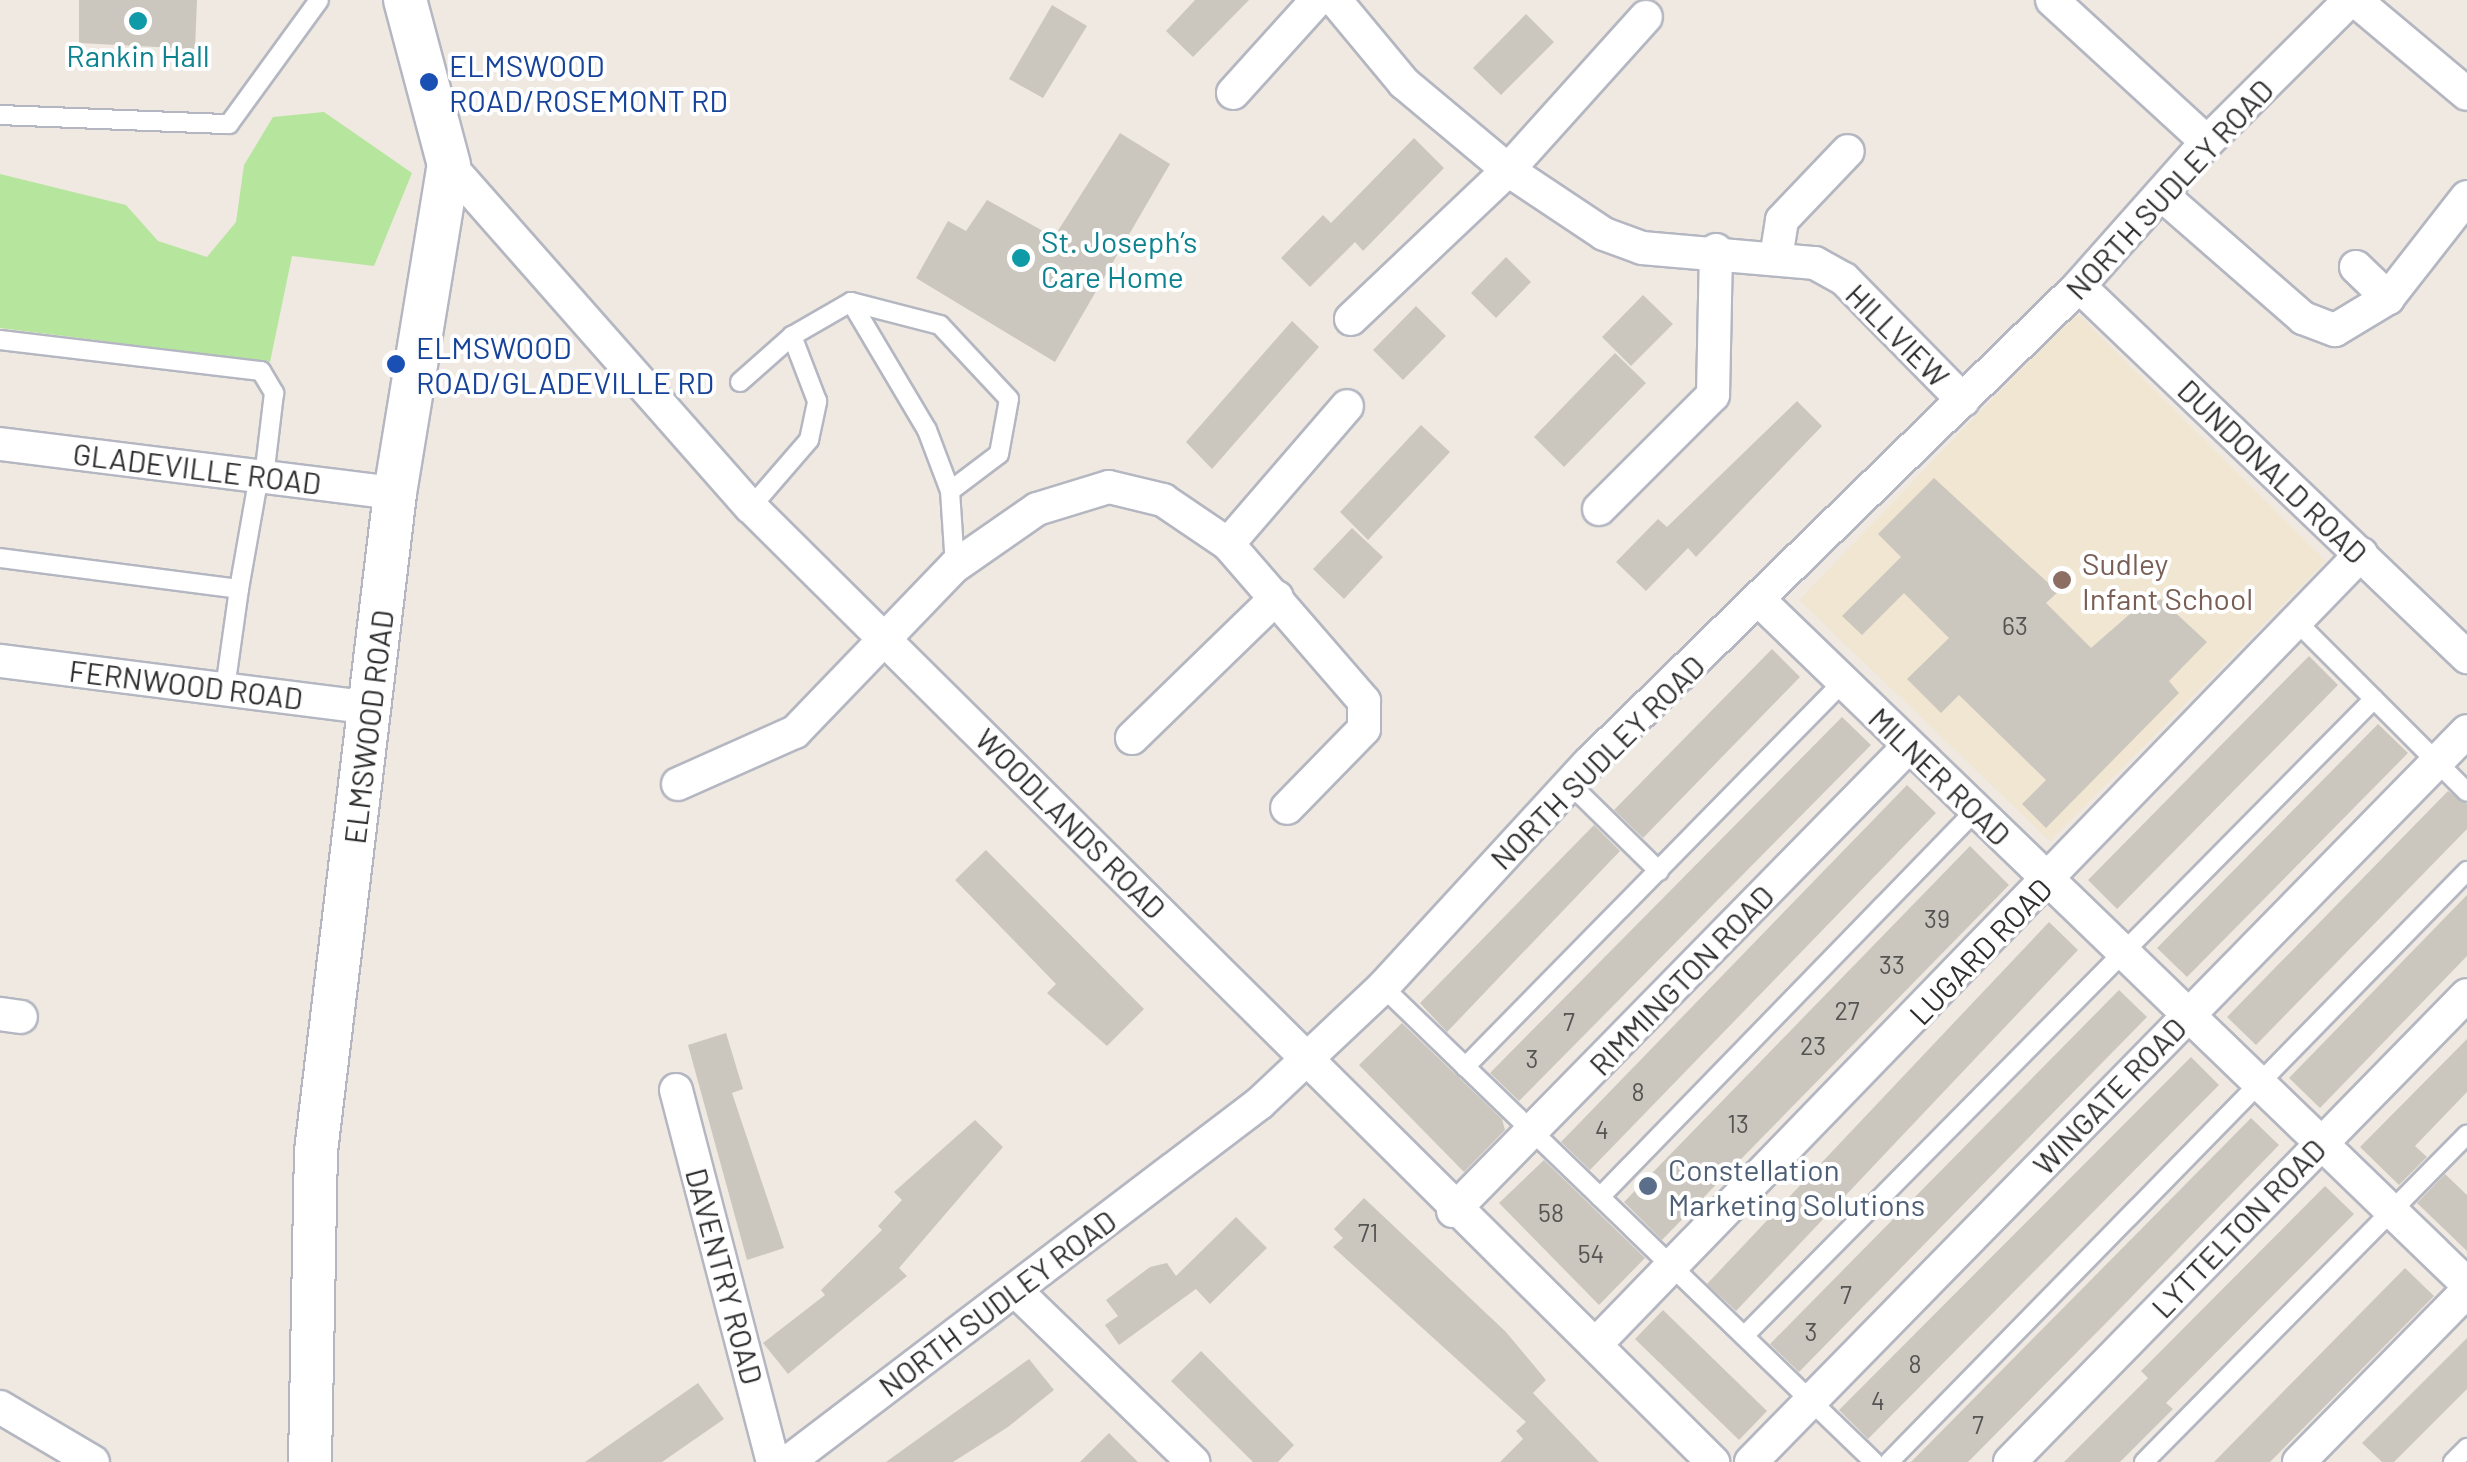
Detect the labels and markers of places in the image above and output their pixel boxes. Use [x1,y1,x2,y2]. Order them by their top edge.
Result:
marker: Rankin Hall [127,10,149,32]
place label: Rankin Hall [66,37,210,73]
place label: ELMSWOOD ROAD/ROSEMONT RD [449,47,728,118]
marker: ELMSWOOD ROAD/ROSEMONT RD [418,71,440,93]
place label: St. Joseph’s Care Home [1041,223,1197,294]
marker: St. Joseph’s Care Home [1010,247,1032,269]
place label: ELMSWOOD ROAD/GLADEVILLE RD [416,329,714,400]
marker: ELMSWOOD ROAD/GLADEVILLE RD [385,353,407,375]
place label: Sudley Infant School [2082,545,2253,616]
marker: Sudley Infant School [2051,569,2073,591]
place label: Constellation Marketing Solutions [1668,1151,1925,1222]
marker: Constellation Marketing Solutions [1637,1175,1659,1197]

